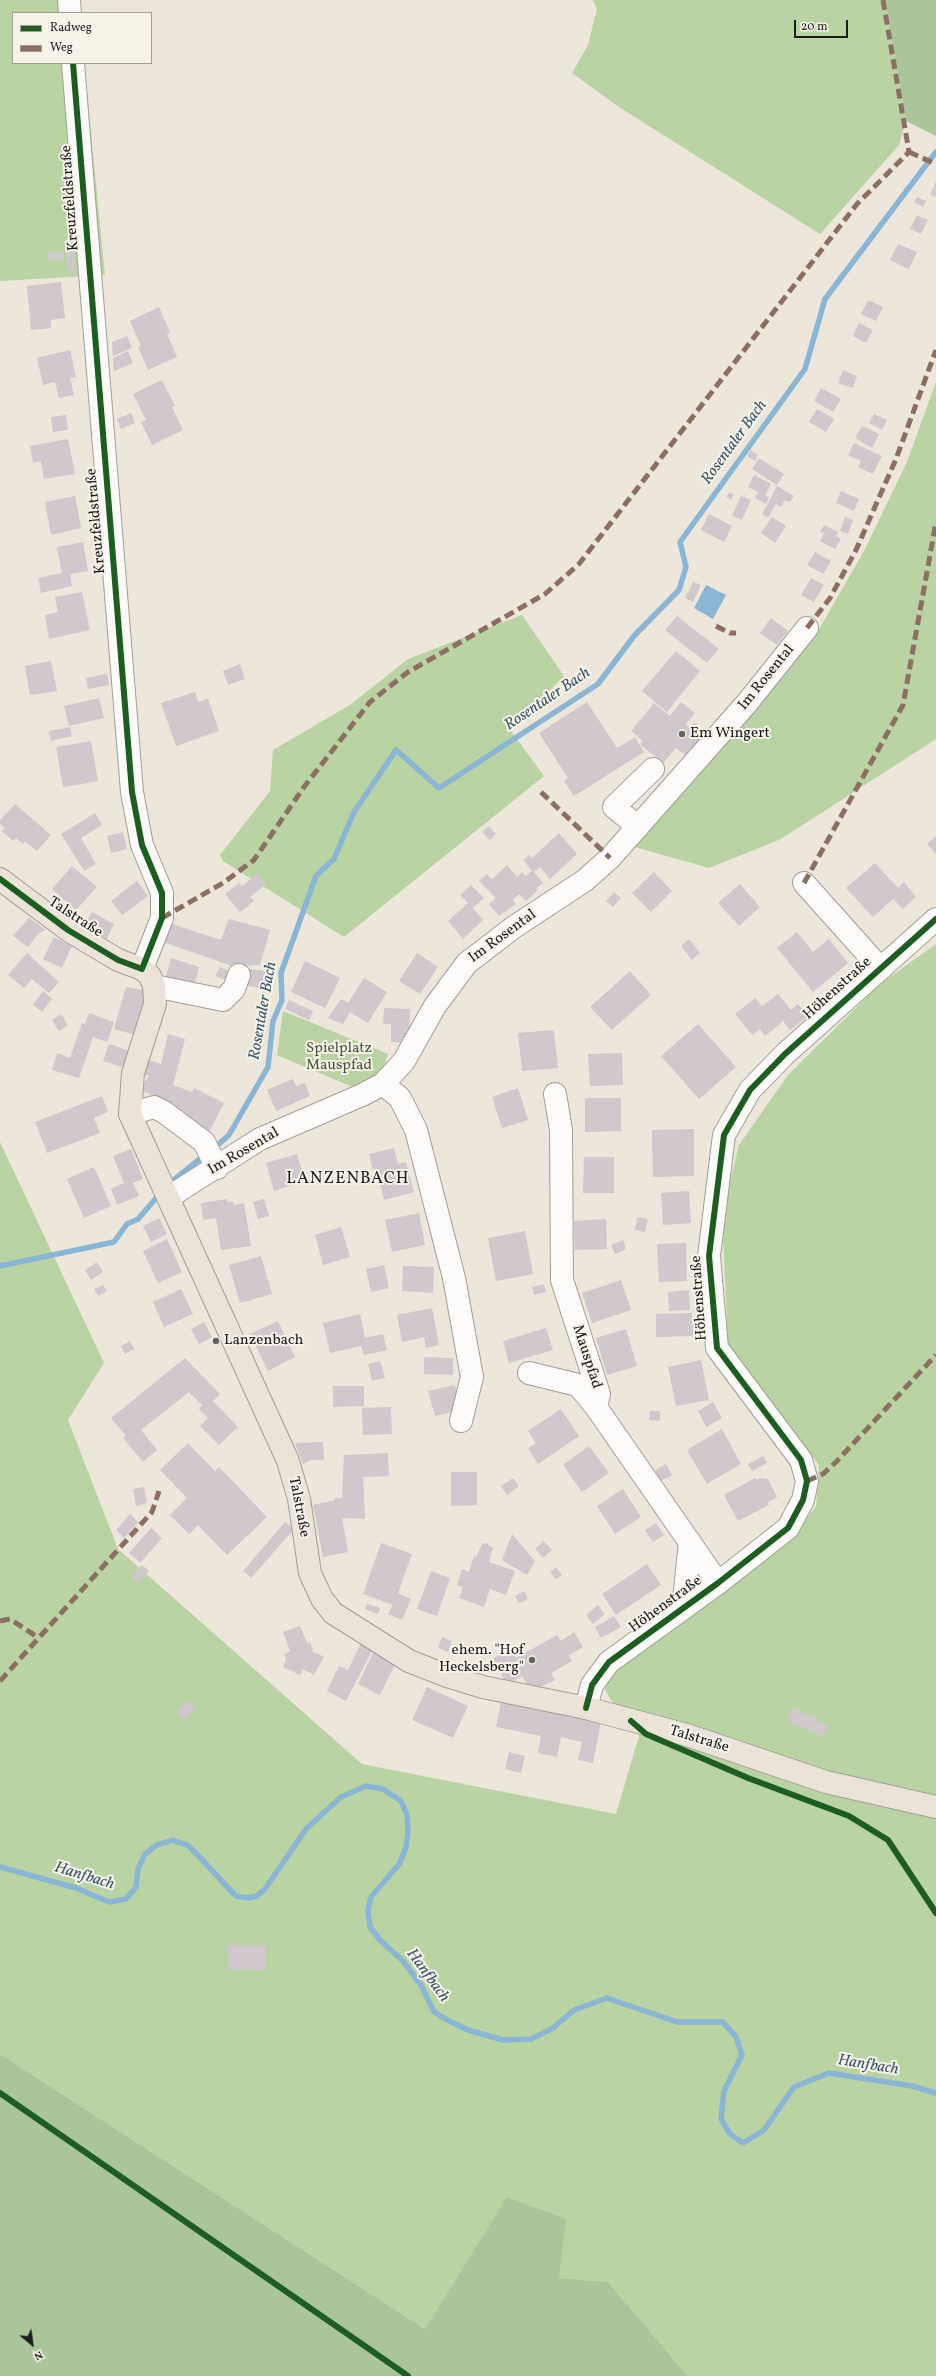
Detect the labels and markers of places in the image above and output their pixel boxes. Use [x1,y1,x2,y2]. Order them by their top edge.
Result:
place label: Em Wingert [690,725,770,743]
marker: Em Wingert [677,729,687,739]
place label: Lanzenbach [224,1332,303,1350]
marker: Lanzenbach [211,1336,221,1346]
place label: ehem. "Hof Heckelsberg" [439,1642,524,1677]
marker: ehem. "Hof Heckelsberg" [527,1655,537,1665]

